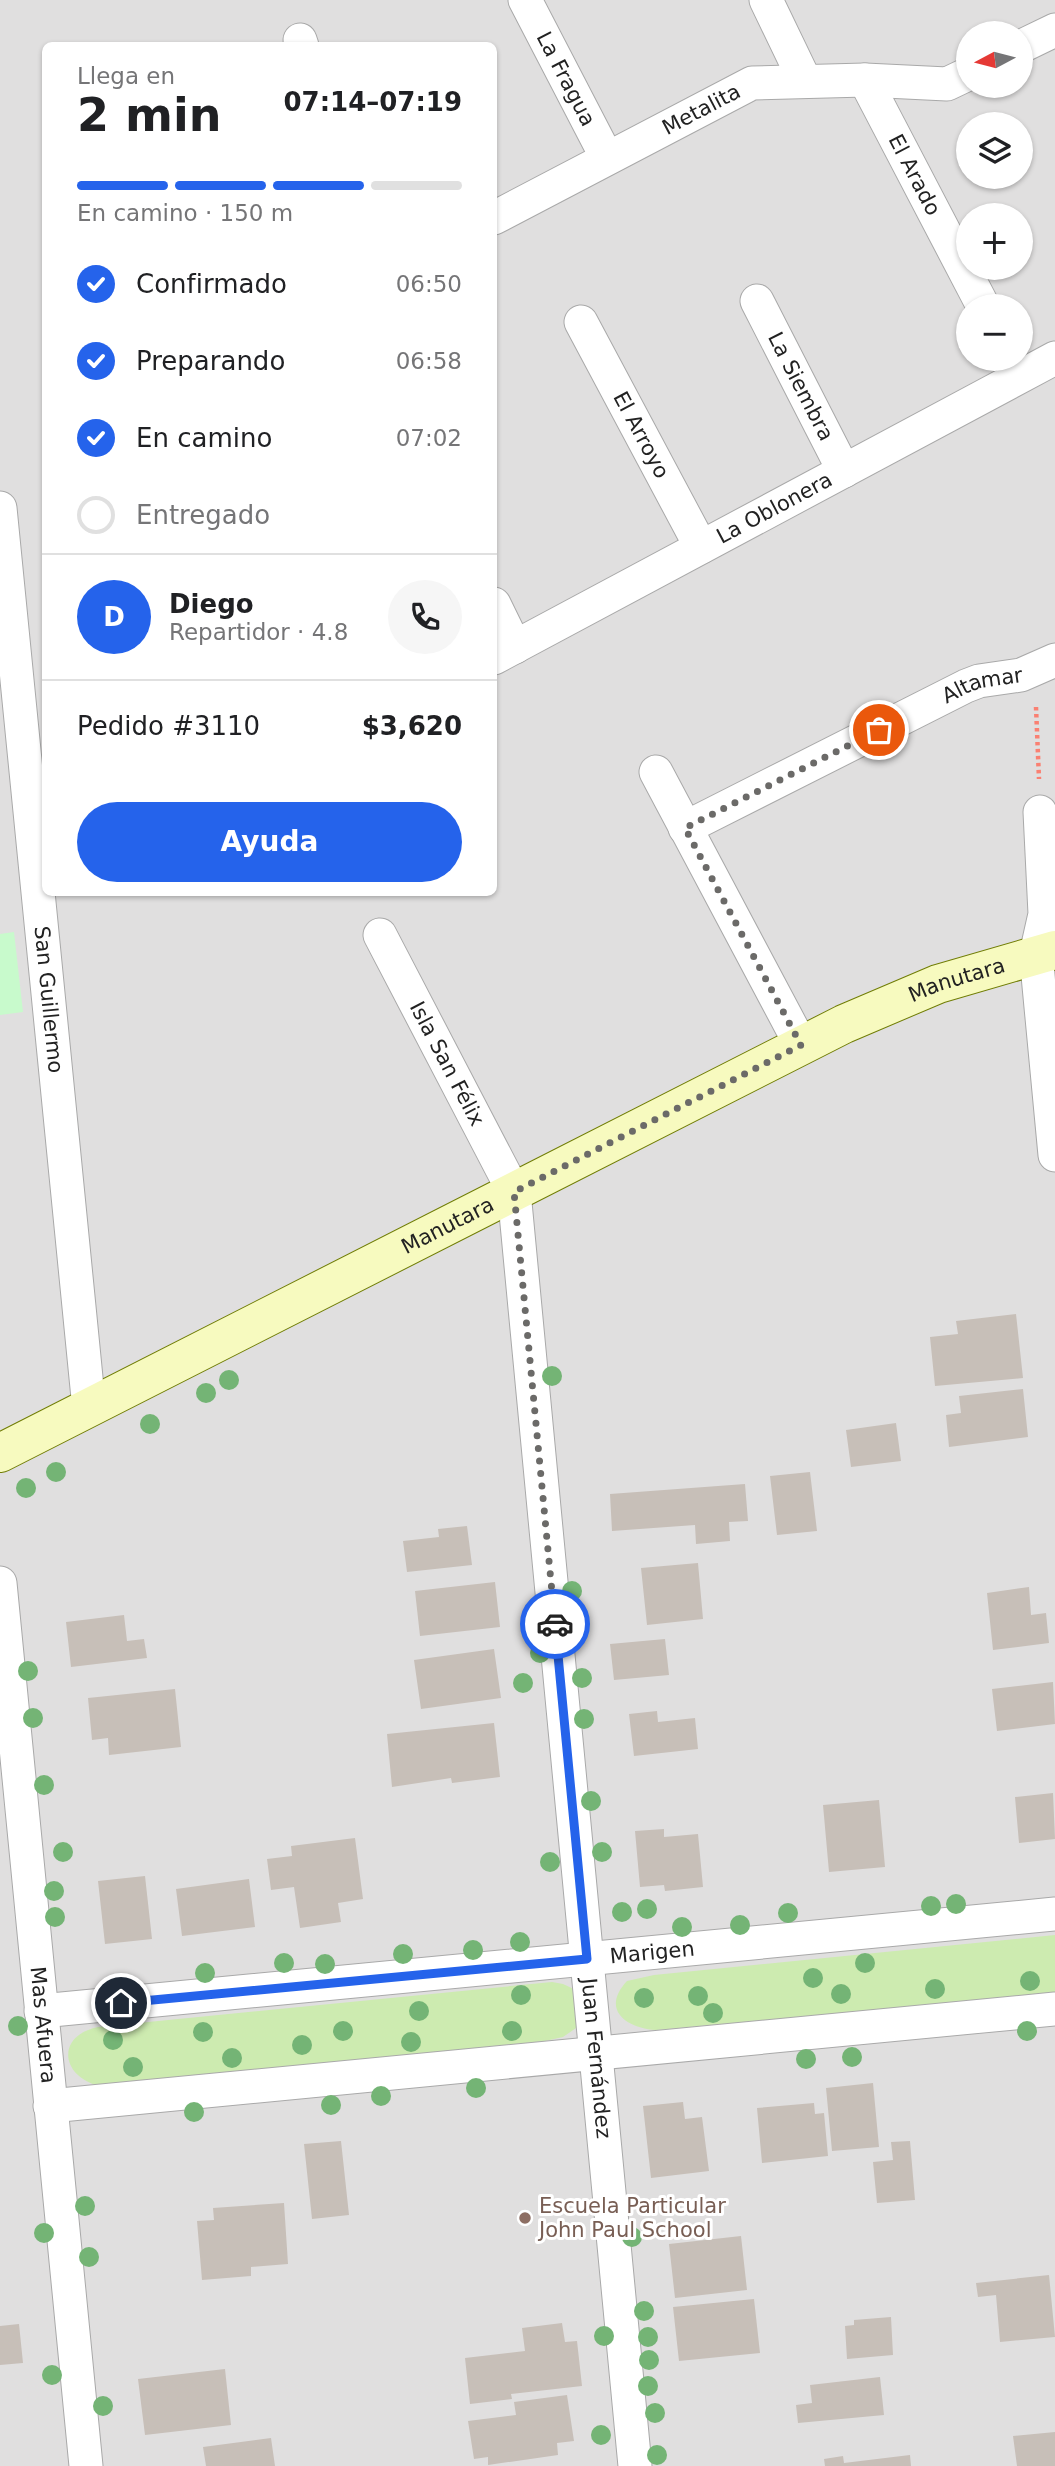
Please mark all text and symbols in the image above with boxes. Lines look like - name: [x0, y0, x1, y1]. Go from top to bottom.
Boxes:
- north arrow: [956, 21, 1032, 98]
- map controls: [956, 21, 1033, 371]
- street label: La Fragua: [532, 28, 600, 130]
- text: Llega en: [77, 63, 175, 89]
- street label: Metalita: [658, 79, 745, 140]
- text: 07:14–07:19: [283, 87, 462, 117]
- text: 2 min: [77, 88, 221, 142]
- button: layers: [956, 112, 1033, 189]
- street label: El Arado: [884, 130, 946, 219]
- text: En camino · 150 m: [77, 200, 293, 226]
- button: +: [956, 203, 1033, 280]
- icon: check: [77, 265, 115, 303]
- text: Confirmado: [136, 269, 287, 299]
- text: 06:50: [396, 271, 462, 297]
- button: −: [956, 294, 1033, 371]
- street label: La Siembra: [763, 328, 838, 445]
- icon: check: [77, 342, 115, 380]
- text: Preparando: [136, 346, 285, 376]
- text: 06:58: [396, 348, 462, 374]
- street label: El Arroyo: [608, 387, 674, 482]
- icon: check: [77, 419, 115, 457]
- text: En camino: [136, 423, 272, 453]
- text: 07:02: [396, 425, 462, 451]
- street label: La Oblonera: [713, 467, 836, 549]
- text: Entregado: [136, 500, 270, 530]
- button: phone: [388, 580, 462, 654]
- text: Diego: [169, 589, 254, 619]
- text: D: [103, 602, 125, 632]
- text: Repartidor · 4.8: [169, 619, 348, 645]
- street label: Altamar: [938, 663, 1024, 708]
- pin: [849, 700, 909, 760]
- text: Pedido #3110: [77, 711, 260, 741]
- text: $3,620: [362, 711, 462, 741]
- icon: bag: [860, 711, 898, 749]
- button: Ayuda: [77, 802, 462, 882]
- street label: San Guillermo: [29, 925, 68, 1074]
- street label: Manutara: [905, 953, 1008, 1007]
- street label: Isla San Félix: [405, 997, 489, 1130]
- street label: Manutara: [397, 1192, 498, 1259]
- courier: [520, 1589, 590, 1659]
- icon: car: [536, 1605, 574, 1643]
- street label: Marigen: [609, 1937, 696, 1969]
- street label: Mas Afuera: [25, 1965, 61, 2085]
- pin: [91, 1973, 151, 2033]
- street label: Juan Fernández: [577, 1975, 616, 2140]
- icon: home: [102, 1984, 140, 2022]
- place label: Escuela Particular John Paul School: [537, 2194, 726, 2242]
- marker: Escuela Particular John Paul School: [517, 2210, 533, 2226]

